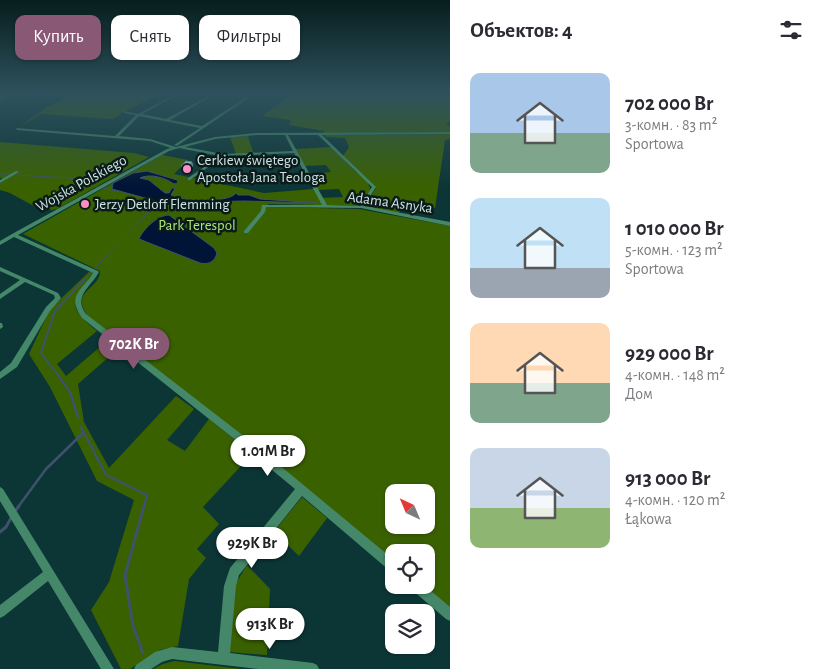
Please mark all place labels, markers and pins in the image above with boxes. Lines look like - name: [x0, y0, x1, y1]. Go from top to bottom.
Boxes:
- place label: Cerkiew świętego Apostoła Jana Teologa: [197, 153, 325, 185]
- marker: Cerkiew świętego Apostoła Jana Teologa: [181, 163, 193, 175]
- place label: Jerzy Detloff Flemming: [95, 197, 230, 212]
- marker: Jerzy Detloff Flemming: [79, 198, 91, 210]
- pin: 702K Br: [88, 328, 180, 370]
- pin: 1.01M Br: [216, 434, 320, 477]
- pin: 929K Br: [206, 526, 298, 569]
- pin: 913K Br: [224, 608, 316, 650]

